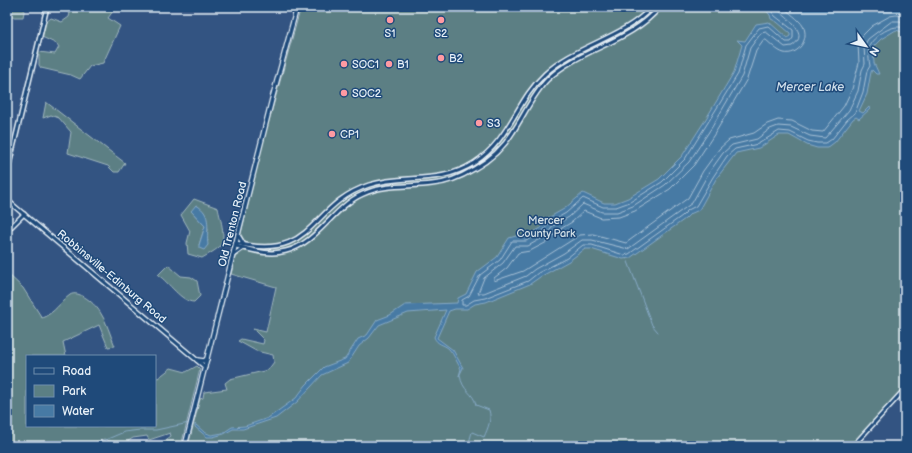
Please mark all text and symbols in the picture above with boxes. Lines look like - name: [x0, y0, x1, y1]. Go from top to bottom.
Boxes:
- marker: S1: [385, 15, 395, 25]
- marker: S2: [436, 15, 446, 25]
- north arrow: [846, 26, 886, 66]
- place label: S1: [385, 27, 395, 40]
- place label: S2: [434, 27, 448, 40]
- text: N: [866, 44, 882, 58]
- place label: B2: [449, 52, 464, 65]
- marker: B2: [436, 53, 446, 63]
- place label: SOC1: [352, 58, 379, 71]
- place label: B1: [397, 58, 409, 71]
- marker: SOC1: [339, 59, 349, 69]
- marker: B1: [384, 59, 394, 69]
- water label: Mercer Lake: [776, 80, 844, 95]
- place label: SOC2: [352, 87, 382, 100]
- marker: SOC2: [339, 88, 349, 98]
- place label: S3: [487, 117, 501, 130]
- marker: S3: [474, 118, 484, 128]
- place label: CP1: [340, 128, 359, 141]
- marker: CP1: [327, 129, 337, 139]
- street label: Old Trenton Road: [216, 180, 249, 268]
- park label: Mercer County Park: [517, 214, 576, 240]
- street label: Robbinsville-Edinburg Road: [55, 227, 169, 326]
- legend: [26, 355, 156, 427]
- text: Road: [62, 364, 91, 379]
- text: Park: [62, 384, 86, 399]
- text: Water: [62, 404, 94, 419]

